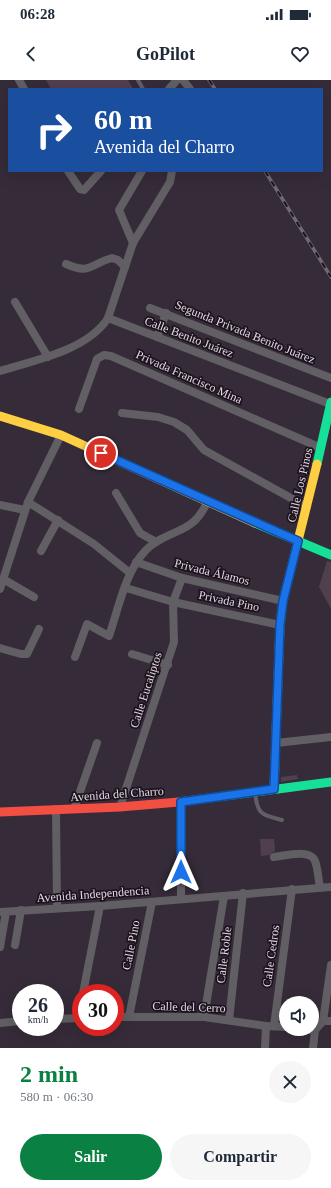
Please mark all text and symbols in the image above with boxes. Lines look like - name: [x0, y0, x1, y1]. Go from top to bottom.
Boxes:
- text: 06:28: [20, 6, 55, 22]
- icon: back: [20, 43, 42, 65]
- icon: heart: [289, 43, 311, 65]
- text: GoPilot: [136, 44, 195, 64]
- icon: right: [28, 104, 80, 156]
- text: 60 m: [94, 104, 152, 135]
- text: Avenida del Charro: [94, 137, 235, 157]
- street label: Segunda Privada Benito Juárez: [173, 297, 317, 367]
- street label: Calle Benito Juárez: [143, 314, 235, 360]
- street label: Privada Francisco Mina: [134, 347, 245, 407]
- pin: [84, 436, 118, 470]
- icon: arrive: [90, 442, 112, 464]
- street label: Calle Los Pinos: [285, 446, 315, 524]
- street label: Privada Álamos: [173, 556, 251, 588]
- street label: Privada Pino: [197, 588, 261, 614]
- street label: Calle Eucaliptos: [127, 650, 165, 730]
- street label: Avenida del Charro: [70, 784, 164, 804]
- position arrow: [160, 851, 202, 893]
- street label: Avenida Independencia: [36, 883, 150, 905]
- street label: Calle Pino: [119, 919, 143, 971]
- street label: Calle Cedros: [260, 924, 282, 988]
- street label: Calle Roble: [214, 926, 234, 984]
- speed limit sign: 30: [72, 984, 124, 1036]
- text: 26: [28, 994, 48, 1016]
- map controls: [279, 996, 319, 1036]
- button: sound: [279, 996, 319, 1036]
- street label: Calle del Cerro: [152, 999, 226, 1015]
- text: km/h: [28, 1014, 48, 1025]
- text: 2 min: [20, 1061, 78, 1087]
- button: close: [269, 1061, 311, 1103]
- text: 580 m · 06:30: [20, 1089, 93, 1104]
- button: Salir: [20, 1134, 162, 1180]
- button: Compartir: [170, 1134, 311, 1180]

